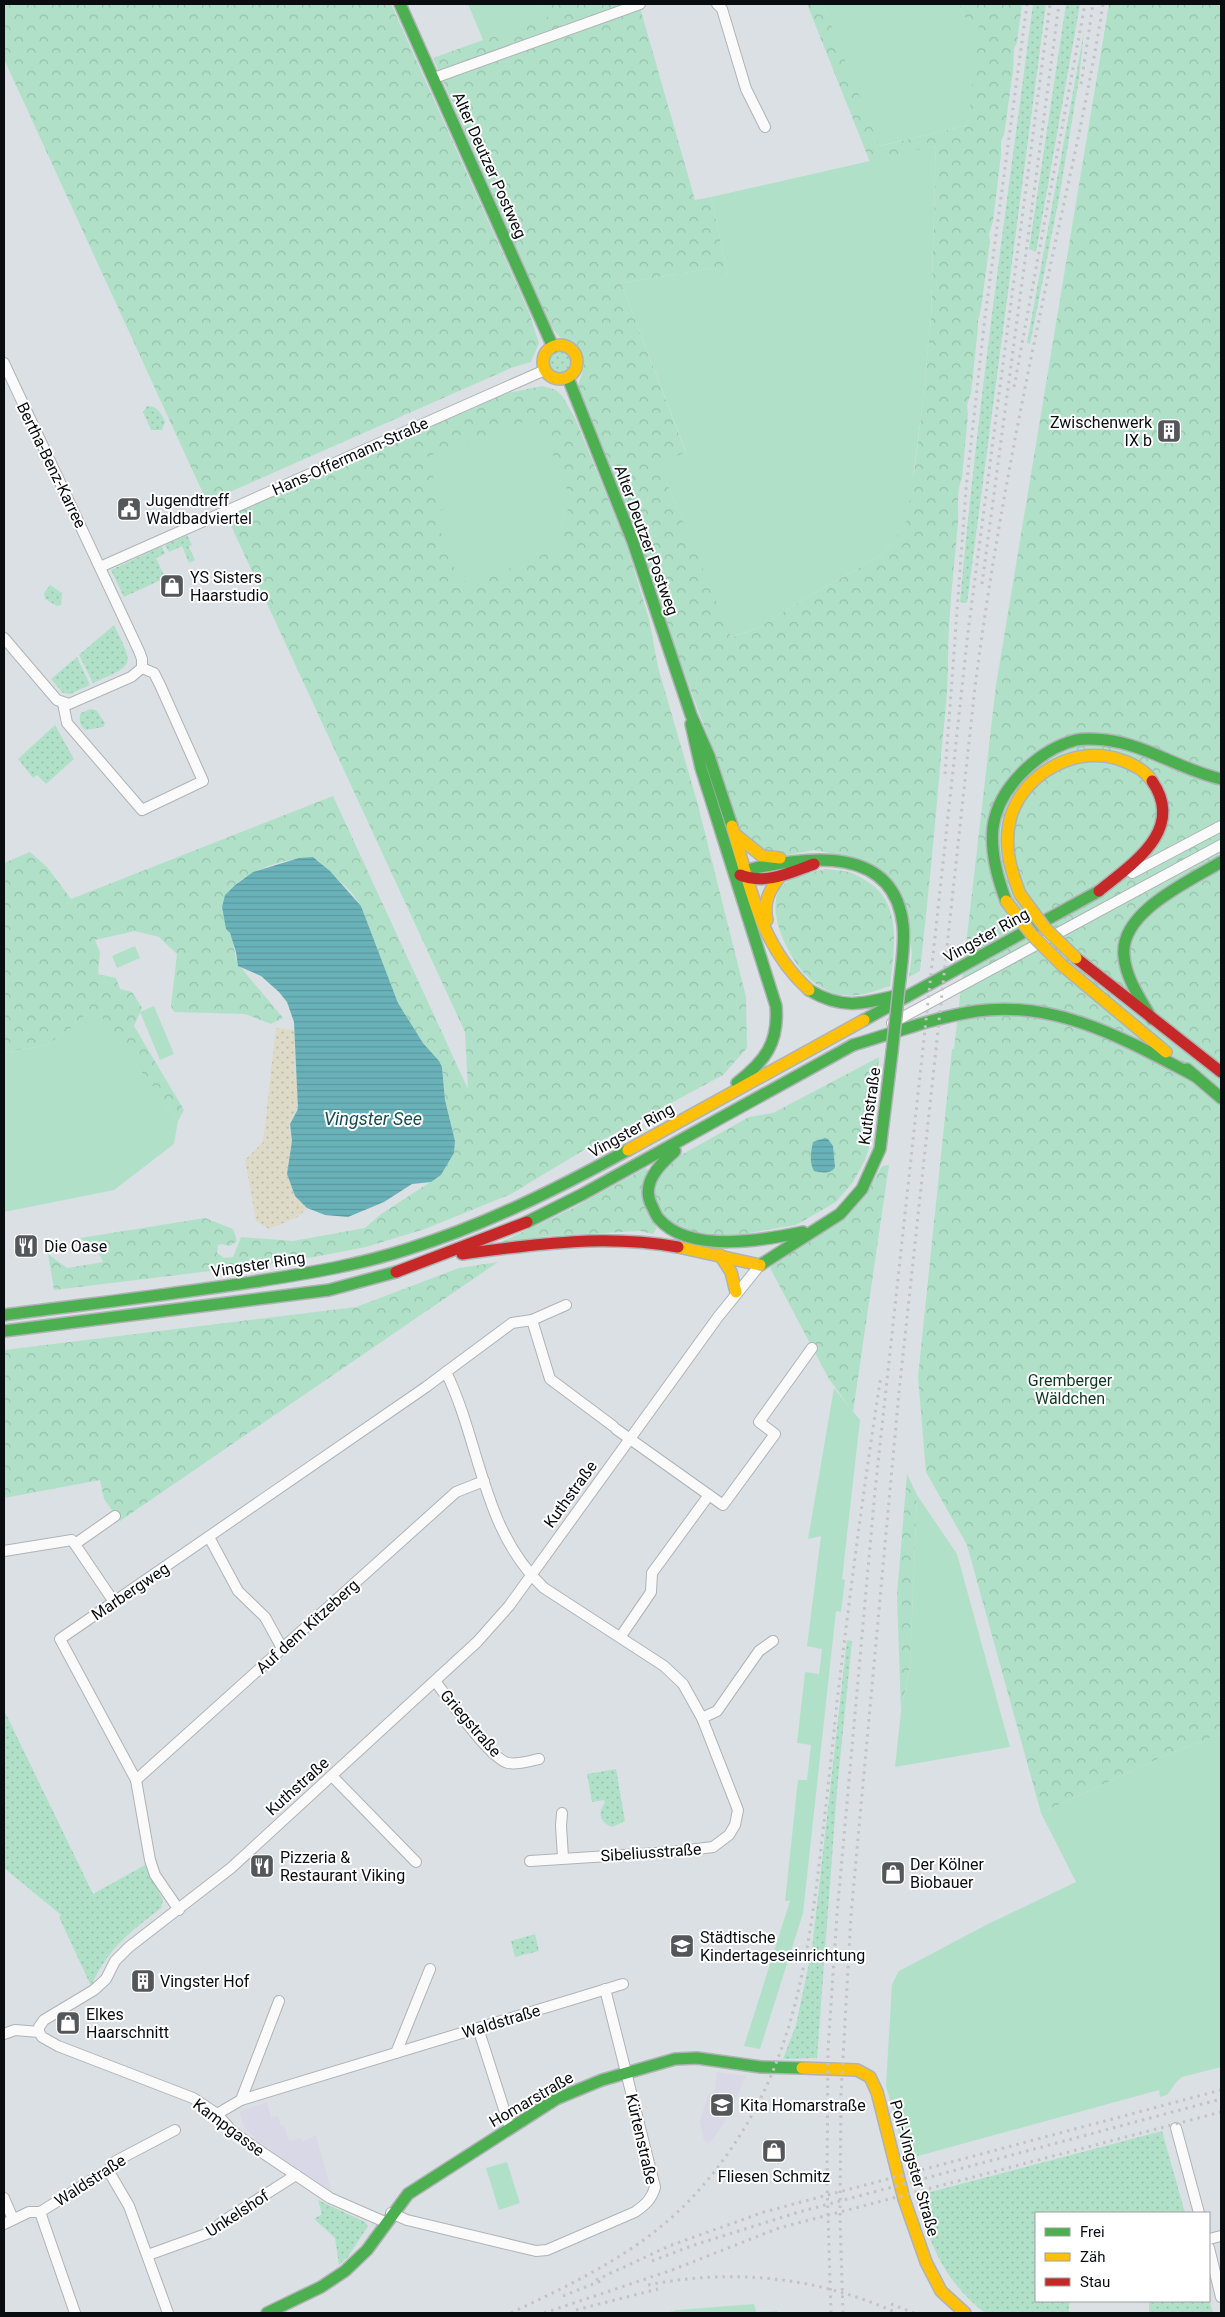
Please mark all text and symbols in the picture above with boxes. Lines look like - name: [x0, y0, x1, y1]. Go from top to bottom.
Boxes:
- street label: Alter Deutzer Postweg: [449, 89, 530, 241]
- street label: Bertha-Benz-Karree: [13, 399, 90, 531]
- street label: Hans-Offermann-Straße: [269, 413, 431, 499]
- place label: Zwischenwerk IX b: [1050, 413, 1153, 450]
- building icon: Zwischenwerk IX b: [1156, 418, 1182, 444]
- street label: Alter Deutzer Postweg: [611, 463, 683, 618]
- place label: Jugendtreff Waldbadviertel: [146, 491, 252, 528]
- public building icon: Jugendtreff Waldbadviertel: [116, 496, 142, 522]
- place label: YS Sisters Haarstudio: [190, 568, 269, 605]
- shop icon: YS Sisters Haarstudio: [159, 573, 185, 599]
- street label: Vingster Ring: [940, 904, 1032, 967]
- street label: Kuthstraße: [855, 1066, 884, 1146]
- street label: Vingster Ring: [585, 1099, 677, 1162]
- water label: Vingster See: [324, 1108, 422, 1129]
- restaurant icon: Die Oase: [13, 1233, 39, 1259]
- place label: Die Oase: [44, 1237, 107, 1256]
- street label: Vingster Ring: [210, 1248, 306, 1281]
- park label: Gremberger Wäldchen: [1028, 1371, 1113, 1408]
- street label: Kuthstraße: [540, 1457, 601, 1531]
- street label: Marbergweg: [88, 1559, 173, 1624]
- street label: Auf dem Kitzeberg: [252, 1575, 363, 1677]
- street label: Griegstraße: [436, 1686, 505, 1761]
- street label: Kuthstraße: [262, 1753, 333, 1820]
- street label: Sibeliusstraße: [600, 1839, 702, 1865]
- place label: Pizzeria & Restaurant Viking: [280, 1848, 405, 1885]
- restaurant icon: Pizzeria & Restaurant Viking: [249, 1853, 275, 1879]
- place label: Der Kölner Biobauer: [910, 1855, 985, 1892]
- shop icon: Der Kölner Biobauer: [880, 1860, 906, 1886]
- place label: Städtische Kindertageseinrichtung: [700, 1928, 865, 1965]
- school or university icon: Städtische Kindertageseinrichtung: [669, 1933, 695, 1959]
- building icon: Vingster Hof: [130, 1968, 156, 1994]
- place label: Vingster Hof: [160, 1972, 250, 1991]
- street label: Waldstraße: [460, 2001, 543, 2042]
- place label: Elkes Haarschnitt: [86, 2005, 169, 2042]
- shop icon: Elkes Haarschnitt: [55, 2010, 81, 2036]
- street label: Homarstraße: [486, 2068, 577, 2131]
- street label: Kürtenstraße: [622, 2092, 661, 2186]
- school or university icon: Kita Homarstraße: [709, 2092, 735, 2118]
- street label: Kampgasse: [189, 2094, 268, 2160]
- place label: Kita Homarstraße: [740, 2096, 866, 2115]
- street label: Poll-Vingster Straße: [886, 2098, 943, 2239]
- shop icon: Fliesen Schmitz: [761, 2138, 787, 2164]
- street label: Waldstraße: [51, 2150, 129, 2210]
- place label: Fliesen Schmitz: [718, 2167, 830, 2186]
- street label: Unkelshof: [202, 2186, 273, 2241]
- legend: [1035, 2212, 1210, 2302]
- text: Frei: [1080, 2223, 1105, 2241]
- text: Zäh: [1080, 2248, 1105, 2266]
- text: Stau: [1080, 2273, 1110, 2291]

